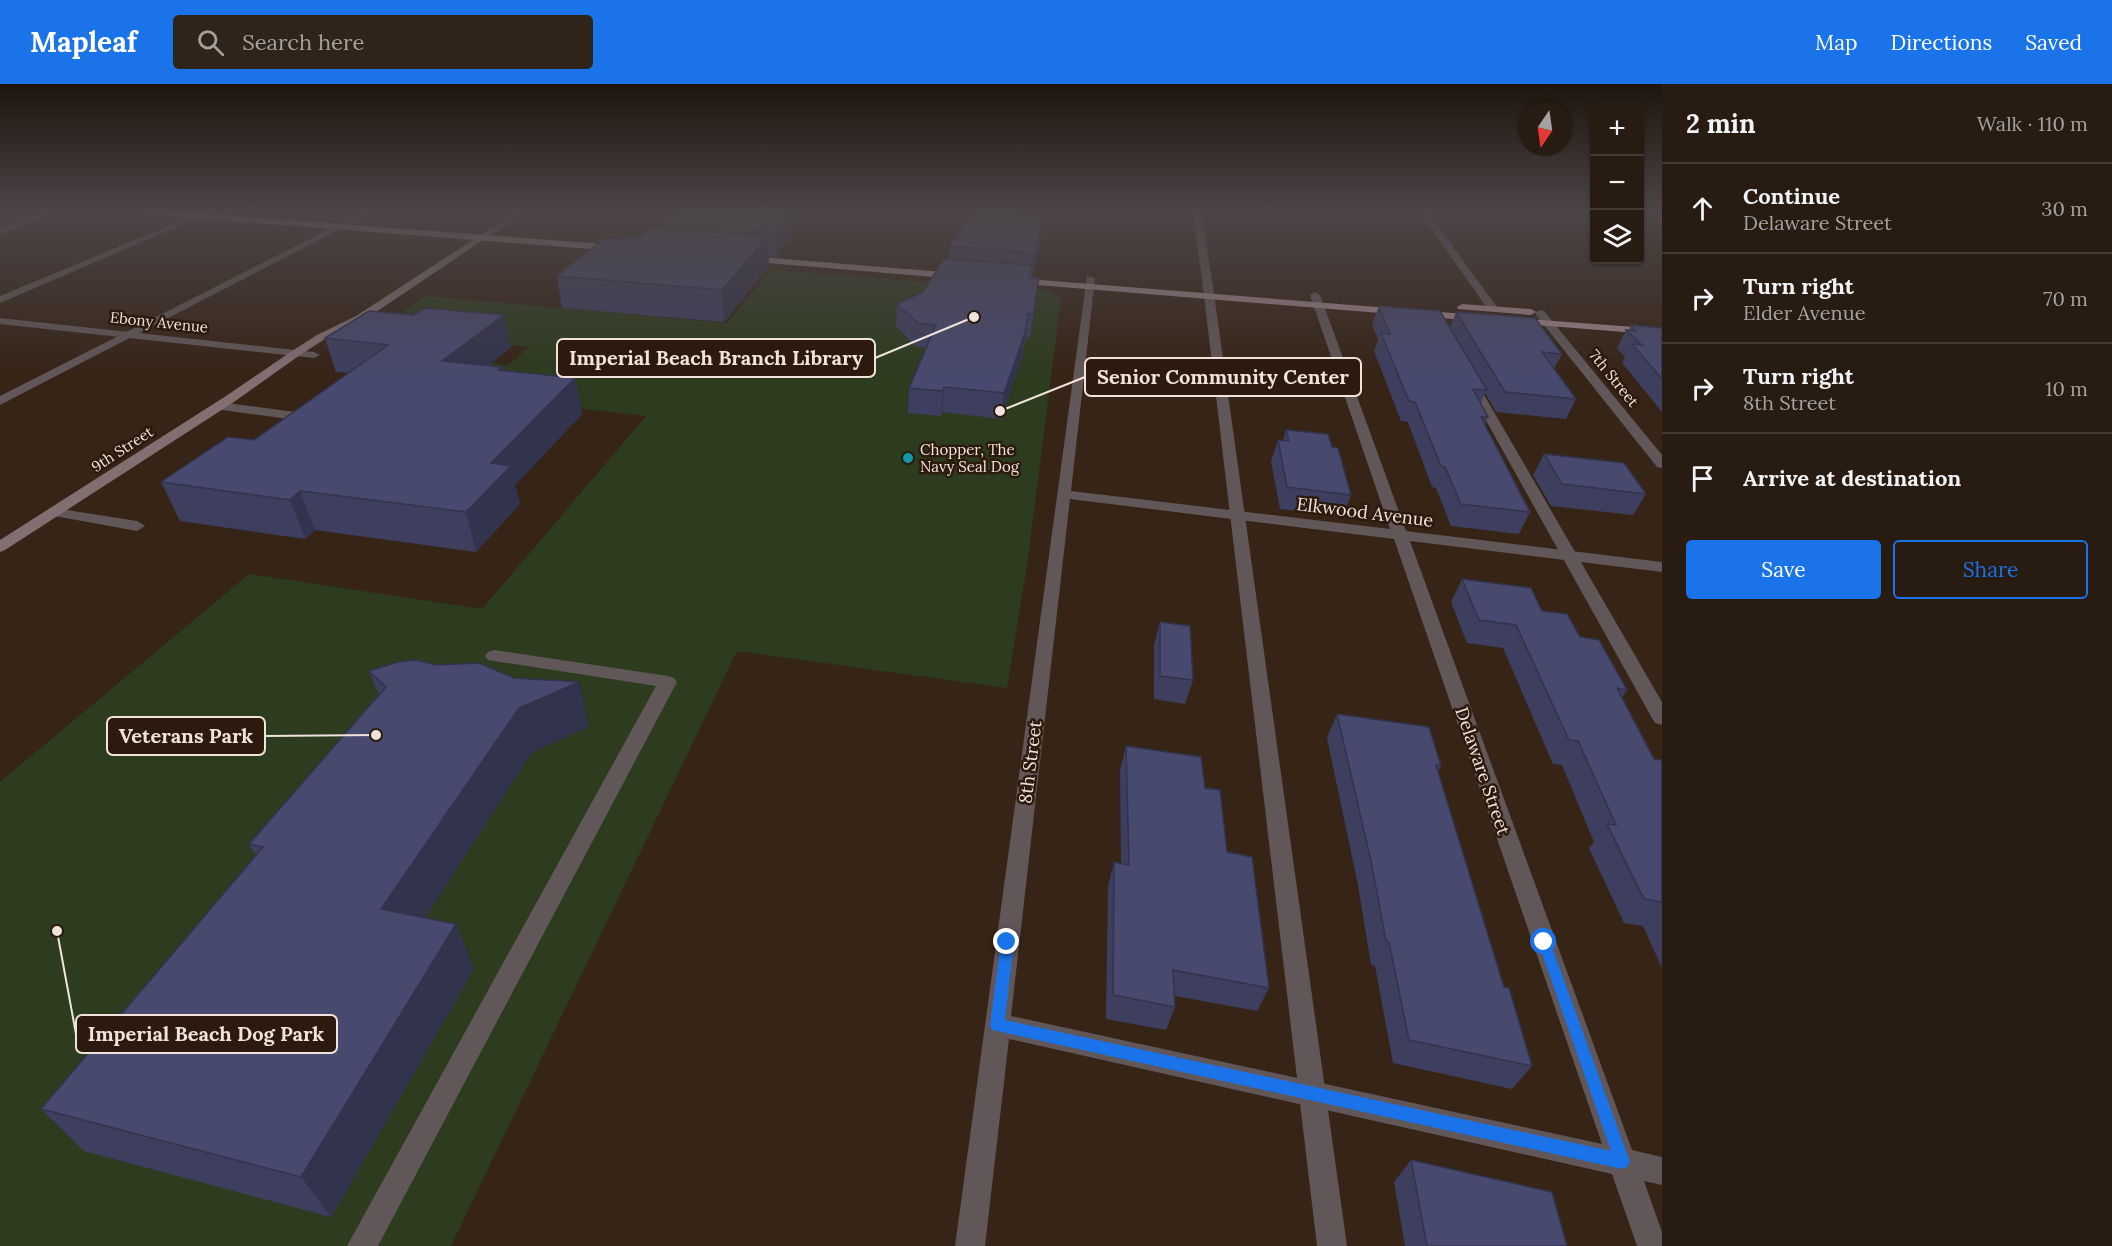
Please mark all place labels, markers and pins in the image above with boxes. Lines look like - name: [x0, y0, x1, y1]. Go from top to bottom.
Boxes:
- callout: Imperial Beach Branch Library: [557, 339, 875, 377]
- callout: Senior Community Center: [1085, 358, 1361, 396]
- place label: Chopper, The Navy Seal Dog: [920, 440, 1020, 476]
- marker: Chopper, The Navy Seal Dog: [901, 451, 915, 465]
- callout: Veterans Park: [107, 717, 265, 755]
- callout: Imperial Beach Dog Park: [76, 1015, 337, 1053]

